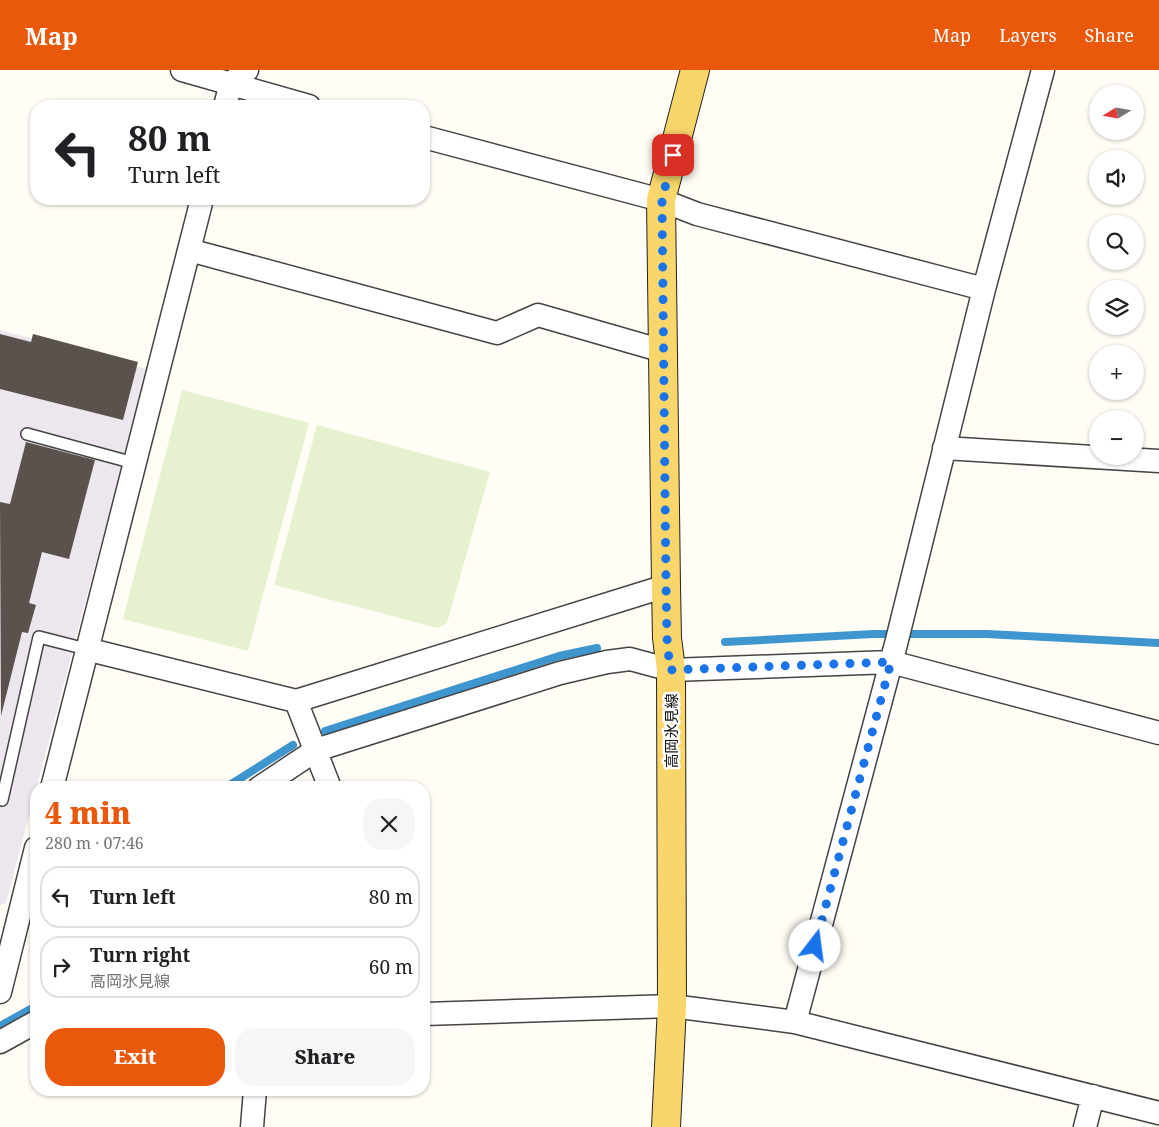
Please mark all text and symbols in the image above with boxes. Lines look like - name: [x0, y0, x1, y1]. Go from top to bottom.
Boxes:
- text: Map: [25, 19, 78, 52]
- text: Map: [933, 23, 971, 47]
- text: Layers: [999, 23, 1057, 47]
- text: Share: [1085, 23, 1134, 47]
- north arrow: [1089, 85, 1144, 140]
- map controls: [1089, 85, 1144, 465]
- text: 80 m: [128, 114, 211, 161]
- icon: left: [45, 120, 110, 185]
- pin: [652, 134, 694, 176]
- icon: arrive: [659, 141, 687, 169]
- button: sound: [1089, 150, 1144, 205]
- text: Turn left: [128, 159, 220, 189]
- button: search: [1089, 215, 1144, 270]
- button: layers: [1089, 280, 1144, 335]
- button: +: [1089, 345, 1144, 400]
- button: −: [1089, 410, 1144, 465]
- street label: 高岡氷見線: [661, 693, 681, 769]
- text: 4 min: [45, 792, 131, 833]
- button: close: [363, 798, 415, 850]
- text: 280 m · 07:46: [45, 832, 144, 854]
- icon: left: [47, 883, 75, 911]
- text: Turn left: [90, 884, 176, 910]
- text: 80 m: [369, 884, 413, 910]
- position arrow: [788, 919, 840, 971]
- text: Turn right: [90, 942, 190, 968]
- icon: right: [47, 953, 75, 981]
- text: 60 m: [369, 954, 413, 980]
- text: 高岡氷見線: [90, 970, 170, 992]
- button: Exit: [45, 1028, 225, 1086]
- button: Share: [235, 1028, 415, 1086]

